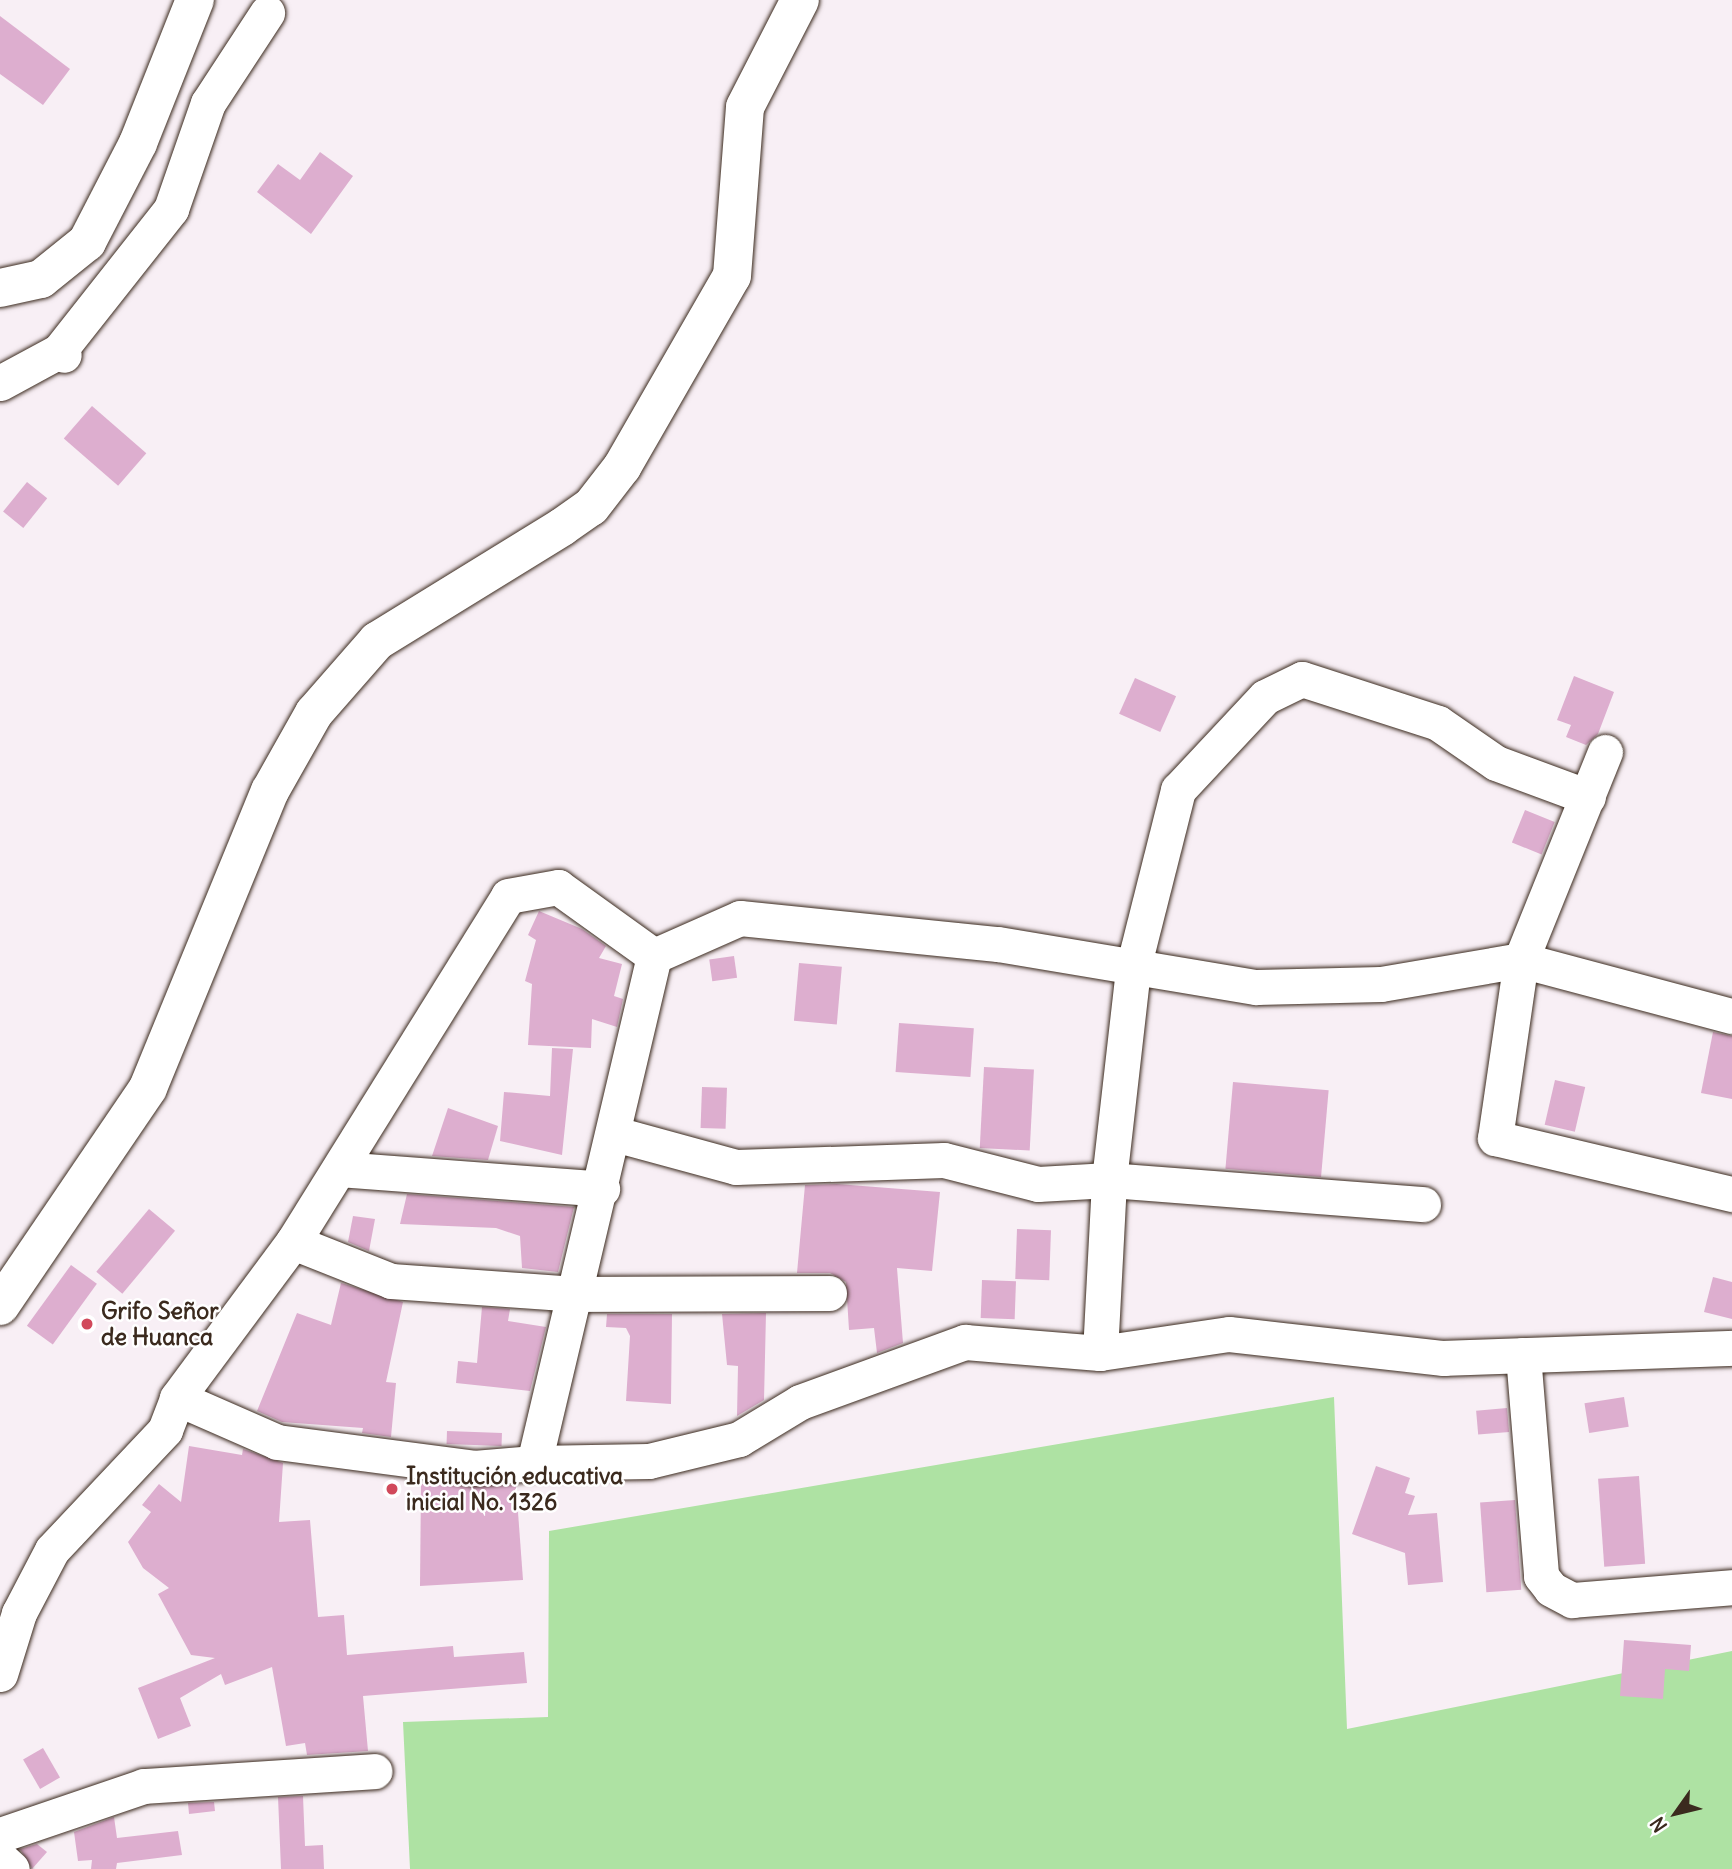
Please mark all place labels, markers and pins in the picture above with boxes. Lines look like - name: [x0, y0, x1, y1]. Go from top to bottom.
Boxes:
- place label: Grifo Señor de Huanca: [101, 1297, 219, 1351]
- marker: Grifo Señor de Huanca: [79, 1316, 95, 1332]
- place label: Institución educativa inicial No. 1326: [406, 1462, 623, 1516]
- marker: Institución educativa inicial No. 1326: [384, 1481, 400, 1497]

